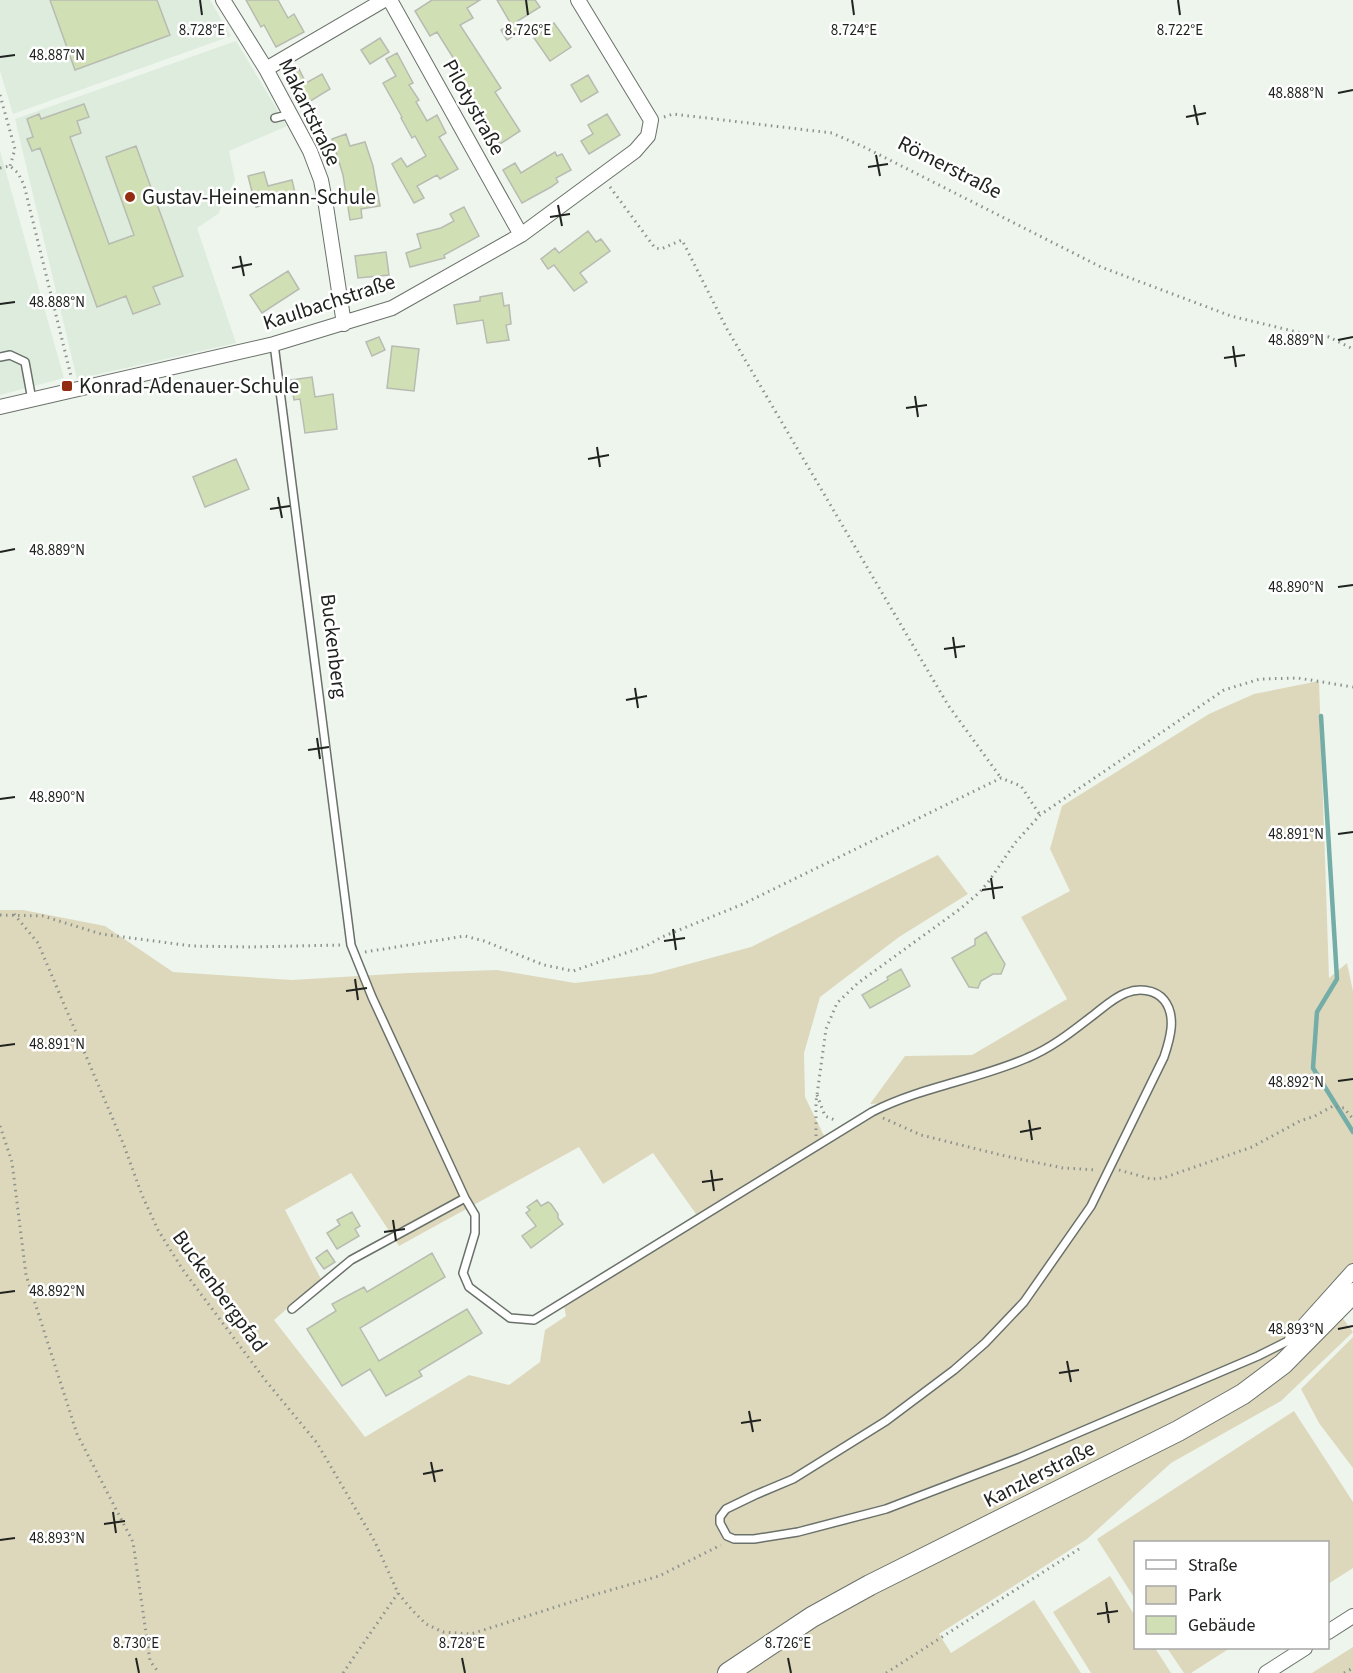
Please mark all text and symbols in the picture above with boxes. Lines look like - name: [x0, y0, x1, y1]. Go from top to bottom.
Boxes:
- text: 8.728°E: [179, 20, 225, 41]
- text: 8.726°E: [505, 20, 551, 41]
- text: 8.724°E: [831, 20, 877, 41]
- text: 8.722°E: [1157, 20, 1203, 41]
- text: 48.887°N: [29, 45, 85, 66]
- street label: Makartstraße: [271, 53, 349, 171]
- street label: Pilotystraße: [435, 54, 513, 160]
- text: 48.888°N: [1268, 83, 1324, 104]
- street label: Römerstraße: [893, 128, 1007, 206]
- place label: Gustav-Heinemann-Schule: [142, 182, 376, 212]
- marker: Gustav-Heinemann-Schule: [123, 190, 137, 204]
- street label: Kaulbachstraße: [259, 266, 399, 338]
- text: 48.888°N: [29, 292, 85, 313]
- text: 48.889°N: [1268, 330, 1324, 351]
- place label: Konrad-Adenauer-Schule: [79, 371, 299, 401]
- marker: Konrad-Adenauer-Schule: [60, 379, 74, 393]
- text: 48.889°N: [29, 540, 85, 561]
- text: 48.890°N: [1268, 577, 1324, 598]
- street label: Buckenberg: [313, 592, 355, 700]
- text: 48.890°N: [29, 787, 85, 808]
- text: 48.891°N: [1268, 824, 1324, 845]
- text: 48.891°N: [29, 1034, 85, 1055]
- text: 48.892°N: [1268, 1072, 1324, 1093]
- street label: Buckenbergpfad: [165, 1224, 275, 1358]
- text: 48.892°N: [29, 1281, 85, 1302]
- text: 48.893°N: [1268, 1319, 1324, 1340]
- street label: Kanzlerstraße: [978, 1433, 1100, 1515]
- text: 48.893°N: [29, 1528, 85, 1549]
- legend: [1134, 1541, 1329, 1649]
- text: Straße: [1188, 1553, 1238, 1578]
- text: Park: [1188, 1583, 1222, 1608]
- text: Gebäude: [1188, 1613, 1256, 1638]
- text: 8.730°E: [113, 1633, 159, 1654]
- text: 8.728°E: [439, 1633, 485, 1654]
- text: 8.726°E: [765, 1633, 811, 1654]

